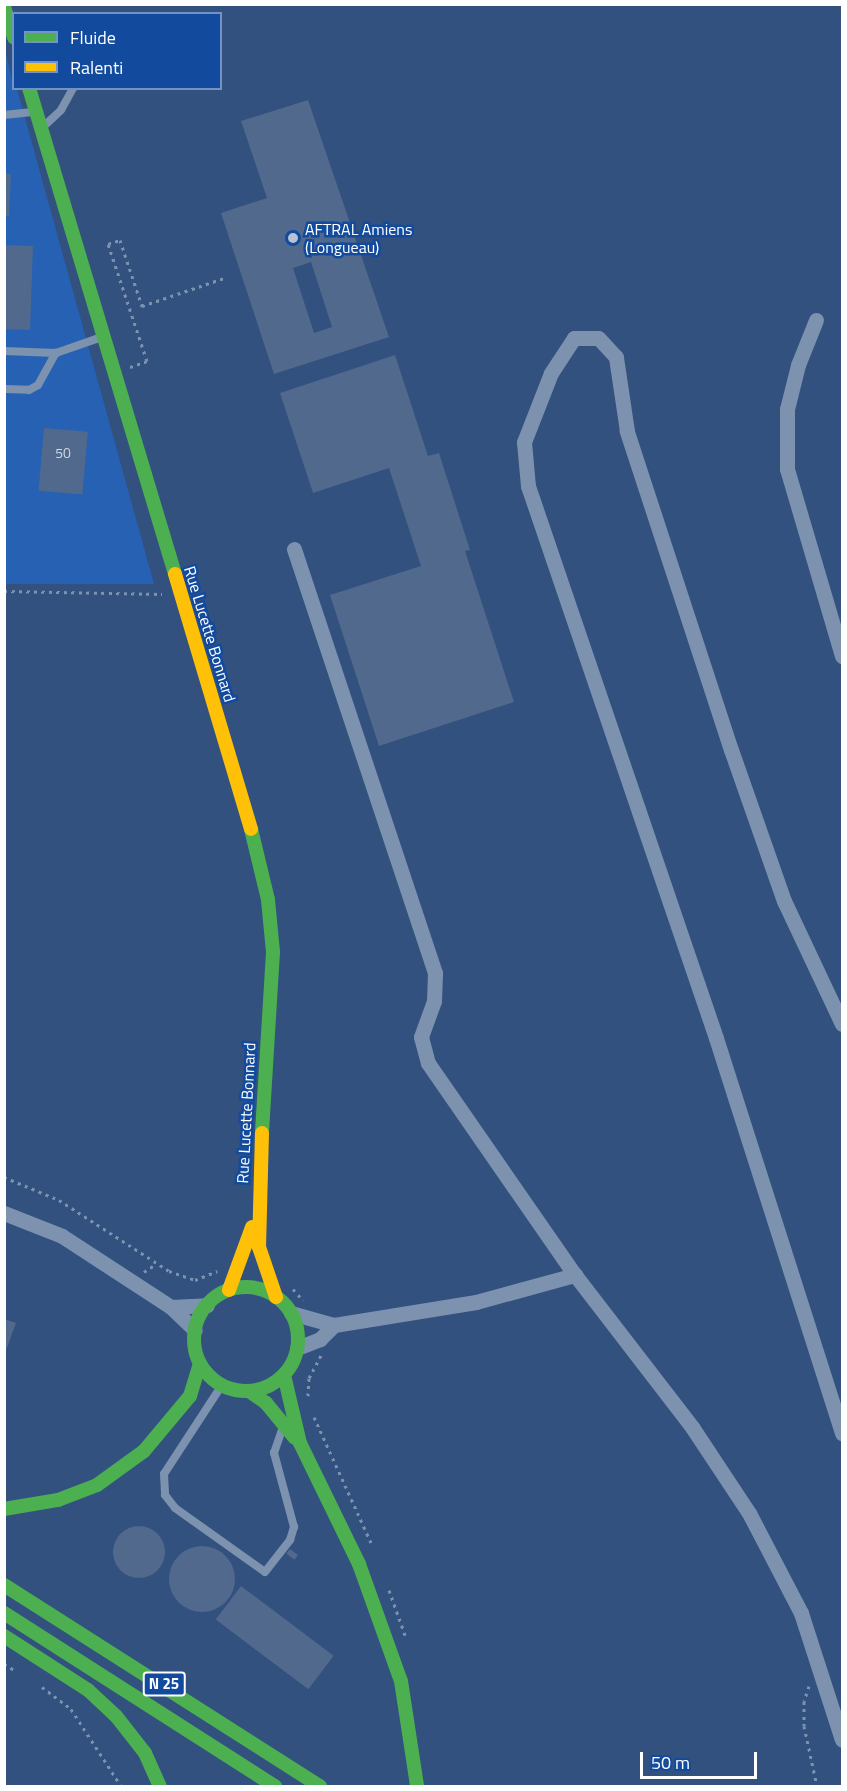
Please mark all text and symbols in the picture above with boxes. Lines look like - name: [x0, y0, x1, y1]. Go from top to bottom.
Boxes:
- legend: [12, 12, 222, 90]
- text: Fluide: [70, 24, 116, 51]
- text: Ralenti: [70, 54, 123, 81]
- place label: AFTRAL Amiens (Longueau): [305, 219, 412, 257]
- marker: AFTRAL Amiens (Longueau): [286, 231, 300, 245]
- house number: 50: [55, 445, 71, 461]
- street label: Rue Lucette Bonnard: [180, 564, 240, 704]
- street label: Rue Lucette Bonnard: [233, 1042, 259, 1184]
- road number: N 25: [142, 1672, 186, 1696]
- scale bar: [643, 1740, 760, 1778]
- text: 50 m: [651, 1749, 690, 1776]

